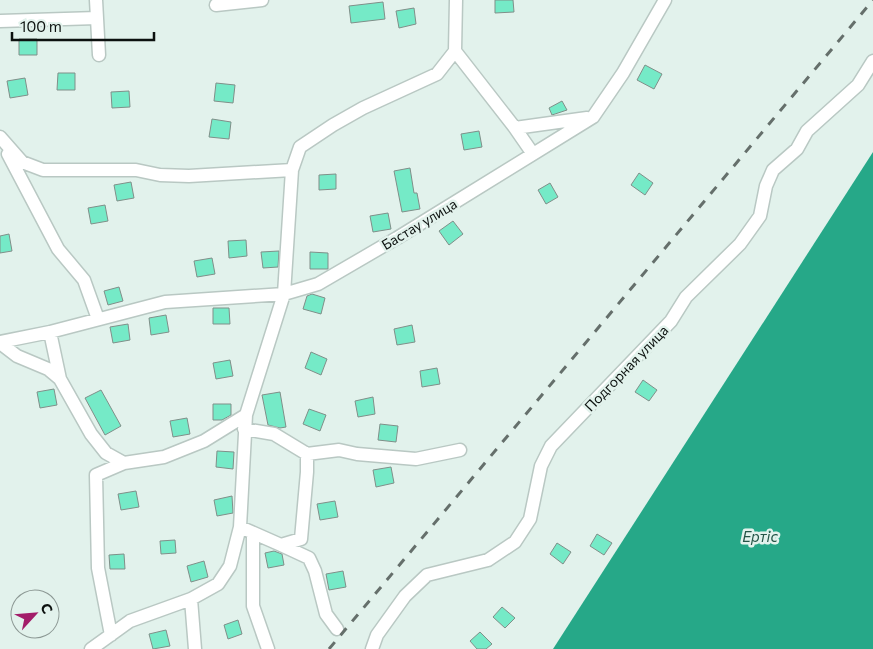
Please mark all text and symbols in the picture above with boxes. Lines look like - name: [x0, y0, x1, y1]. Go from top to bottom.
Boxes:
- scale bar: [12, 10, 155, 42]
- text: 100 m: [20, 17, 62, 35]
- street label: Бастау улица: [378, 195, 460, 253]
- street label: Подгорная улица: [581, 321, 671, 415]
- water label: Ертіс: [742, 527, 778, 545]
- north arrow: [10, 589, 60, 639]
- text: С: [37, 600, 57, 616]

